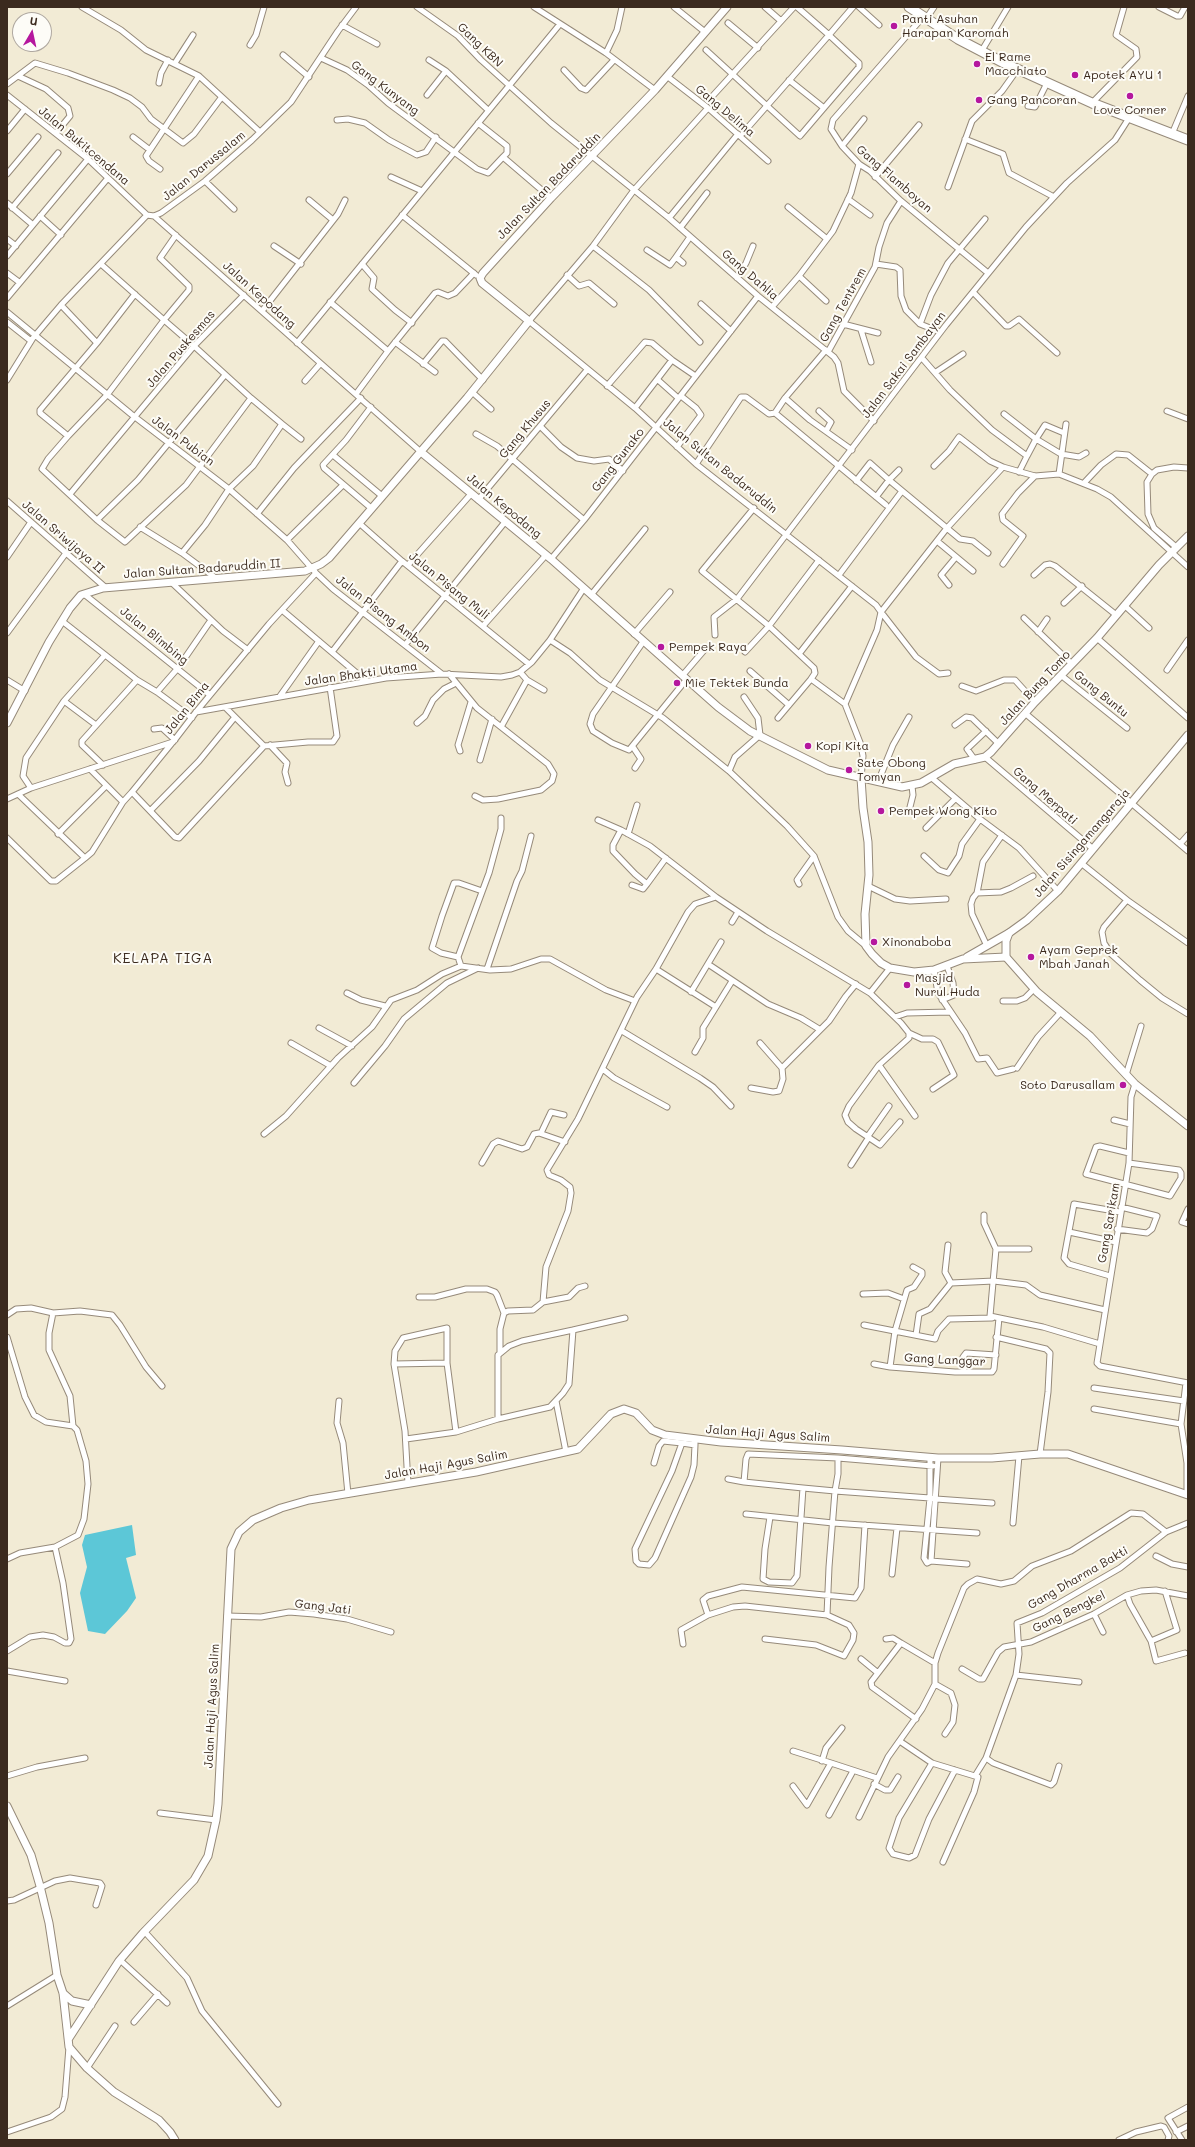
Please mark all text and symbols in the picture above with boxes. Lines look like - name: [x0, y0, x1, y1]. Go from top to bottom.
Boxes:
- north arrow: [12, 12, 52, 52]
- place label: Panti Asuhan Harapan Karomah: [902, 12, 1009, 40]
- text: U: [29, 13, 39, 29]
- street label: Gang KBN: [454, 20, 506, 70]
- marker: Panti Asuhan Harapan Karomah: [889, 21, 899, 31]
- place label: El Rame Macchiato: [985, 50, 1046, 78]
- street label: Gang Kunyang: [348, 58, 422, 118]
- marker: El Rame Macchiato: [972, 59, 982, 69]
- place label: Apotek AYU 1: [1083, 68, 1162, 82]
- marker: Apotek AYU 1: [1070, 70, 1080, 80]
- street label: Gang Delima: [692, 82, 758, 140]
- marker: Love Corner: [1125, 91, 1135, 101]
- place label: Gang Pancoran: [987, 93, 1077, 107]
- marker: Gang Pancoran: [974, 95, 984, 105]
- place label: Love Corner: [1094, 103, 1166, 117]
- street label: Jalan Bukitcendana: [35, 104, 133, 188]
- street label: Jalan Darussalam: [160, 128, 248, 204]
- street label: Jalan Sultan Badaruddin: [494, 130, 604, 242]
- street label: Gang Flamboyan: [853, 142, 935, 216]
- street label: Gang Dahlia: [719, 246, 781, 304]
- street label: Jalan Kepodang: [220, 259, 298, 331]
- street label: Gang Tentrem: [817, 265, 869, 345]
- street label: Jalan Puskesmas: [144, 308, 218, 390]
- street label: Jalan Sakai Sambayan: [859, 309, 949, 421]
- street label: Gang Khusus: [496, 397, 554, 461]
- street label: Jalan Pubian: [149, 413, 217, 469]
- street label: Jalan Sultan Badaruddin: [660, 415, 780, 517]
- street label: Gang Gunako: [589, 425, 647, 495]
- street label: Jalan Kepodang: [464, 471, 544, 541]
- street label: Jalan Sriwijaya II: [19, 497, 107, 577]
- street label: Jalan Pisang Muli: [406, 549, 492, 623]
- street label: Jalan Sultan Badaruddin II: [123, 556, 281, 582]
- street label: Jalan Pisang Ambon: [333, 573, 433, 655]
- street label: Jalan Blimbing: [117, 604, 191, 668]
- place label: Pempek Raya: [669, 640, 747, 654]
- marker: Pempek Raya: [656, 642, 666, 652]
- street label: Jalan Bung Tomo: [997, 648, 1073, 728]
- street label: Jalan Bhakti Utama: [304, 659, 418, 689]
- street label: Gang Buntu: [1071, 668, 1131, 720]
- place label: Mie Tektek Bunda: [685, 676, 789, 690]
- marker: Mie Tektek Bunda: [672, 678, 682, 688]
- street label: Jalan Bima: [162, 679, 212, 737]
- place label: Kopi Kita: [816, 739, 869, 753]
- marker: Kopi Kita: [803, 741, 813, 751]
- place label: Sate Obong Tomyan: [857, 756, 926, 784]
- street label: Gang Merpati: [1010, 764, 1080, 828]
- marker: Sate Obong Tomyan: [844, 765, 854, 775]
- street label: Jalan Sisingamangaraja: [1031, 786, 1133, 900]
- place label: Pempek Wong Kito: [889, 804, 997, 818]
- marker: Pempek Wong Kito: [876, 806, 886, 816]
- place label: Xinonaboba: [882, 935, 951, 949]
- marker: Xinonaboba: [869, 937, 879, 947]
- place label: Ayam Geprek Mbah Janah: [1039, 943, 1118, 971]
- district label: KELAPA TIGA: [113, 951, 213, 967]
- marker: Ayam Geprek Mbah Janah: [1026, 952, 1036, 962]
- place label: Masjid Nurul Huda: [915, 971, 980, 999]
- marker: Masjid Nurul Huda: [902, 980, 912, 990]
- place label: Soto Darusallam: [1020, 1078, 1115, 1092]
- marker: Soto Darusallam: [1118, 1080, 1128, 1090]
- street label: Gang Sarikam: [1095, 1182, 1123, 1264]
- street label: Gang Langgar: [904, 1351, 986, 1369]
- street label: Jalan Haji Agus Salim: [705, 1422, 831, 1446]
- street label: Jalan Haji Agus Salim: [383, 1447, 509, 1483]
- street label: Gang Dharma Bakti: [1025, 1543, 1131, 1613]
- street label: Gang Bengkel: [1030, 1588, 1108, 1636]
- street label: Gang Jati: [294, 1596, 352, 1618]
- street label: Jalan Haji Agus Salim: [202, 1643, 222, 1769]

